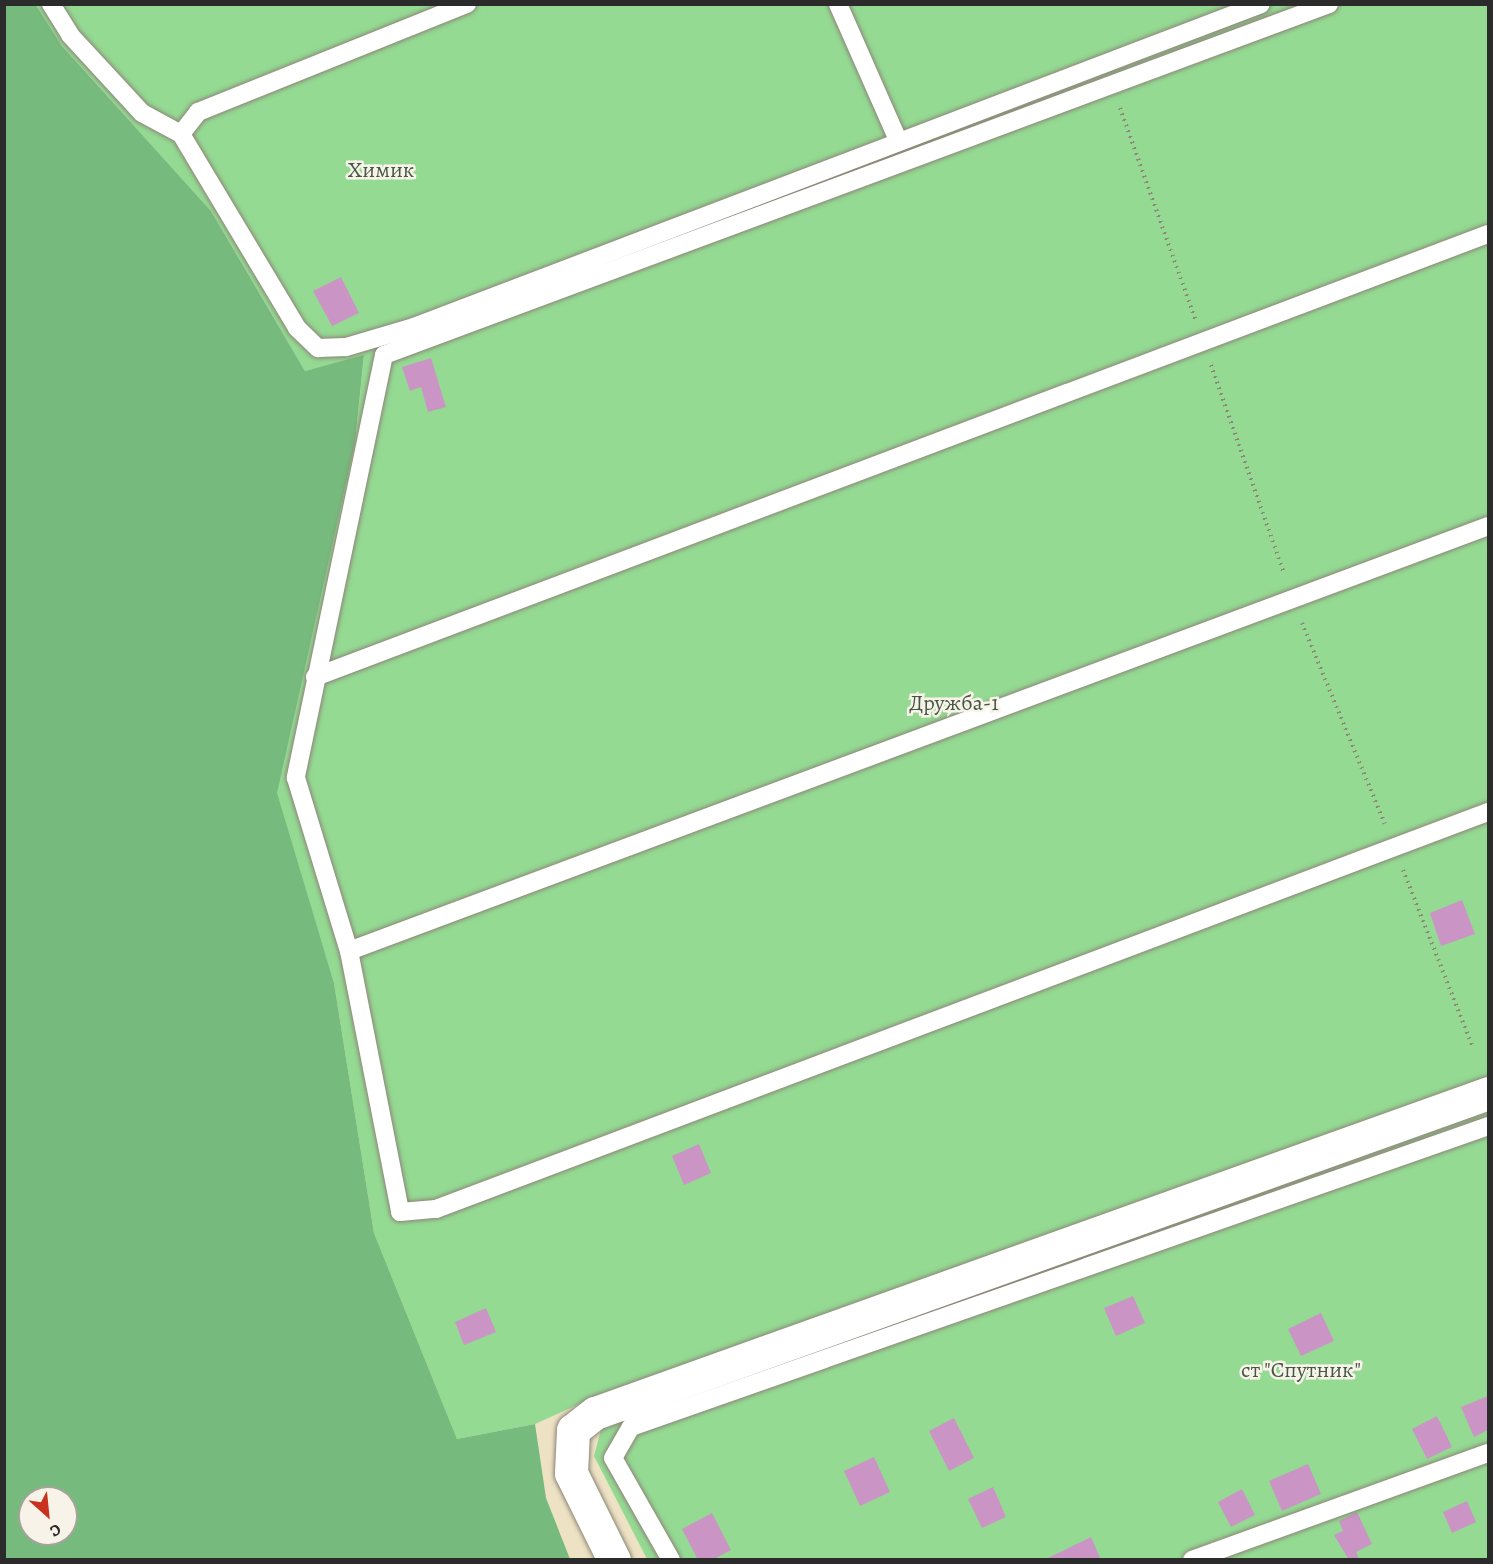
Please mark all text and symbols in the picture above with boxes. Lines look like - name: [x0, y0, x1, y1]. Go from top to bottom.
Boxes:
- park label: Химик: [348, 158, 414, 184]
- park label: Дружба-1: [909, 691, 999, 717]
- park label: ст "Спутник": [1241, 1358, 1361, 1384]
- north arrow: [18, 1486, 78, 1546]
- text: С: [46, 1518, 65, 1542]

